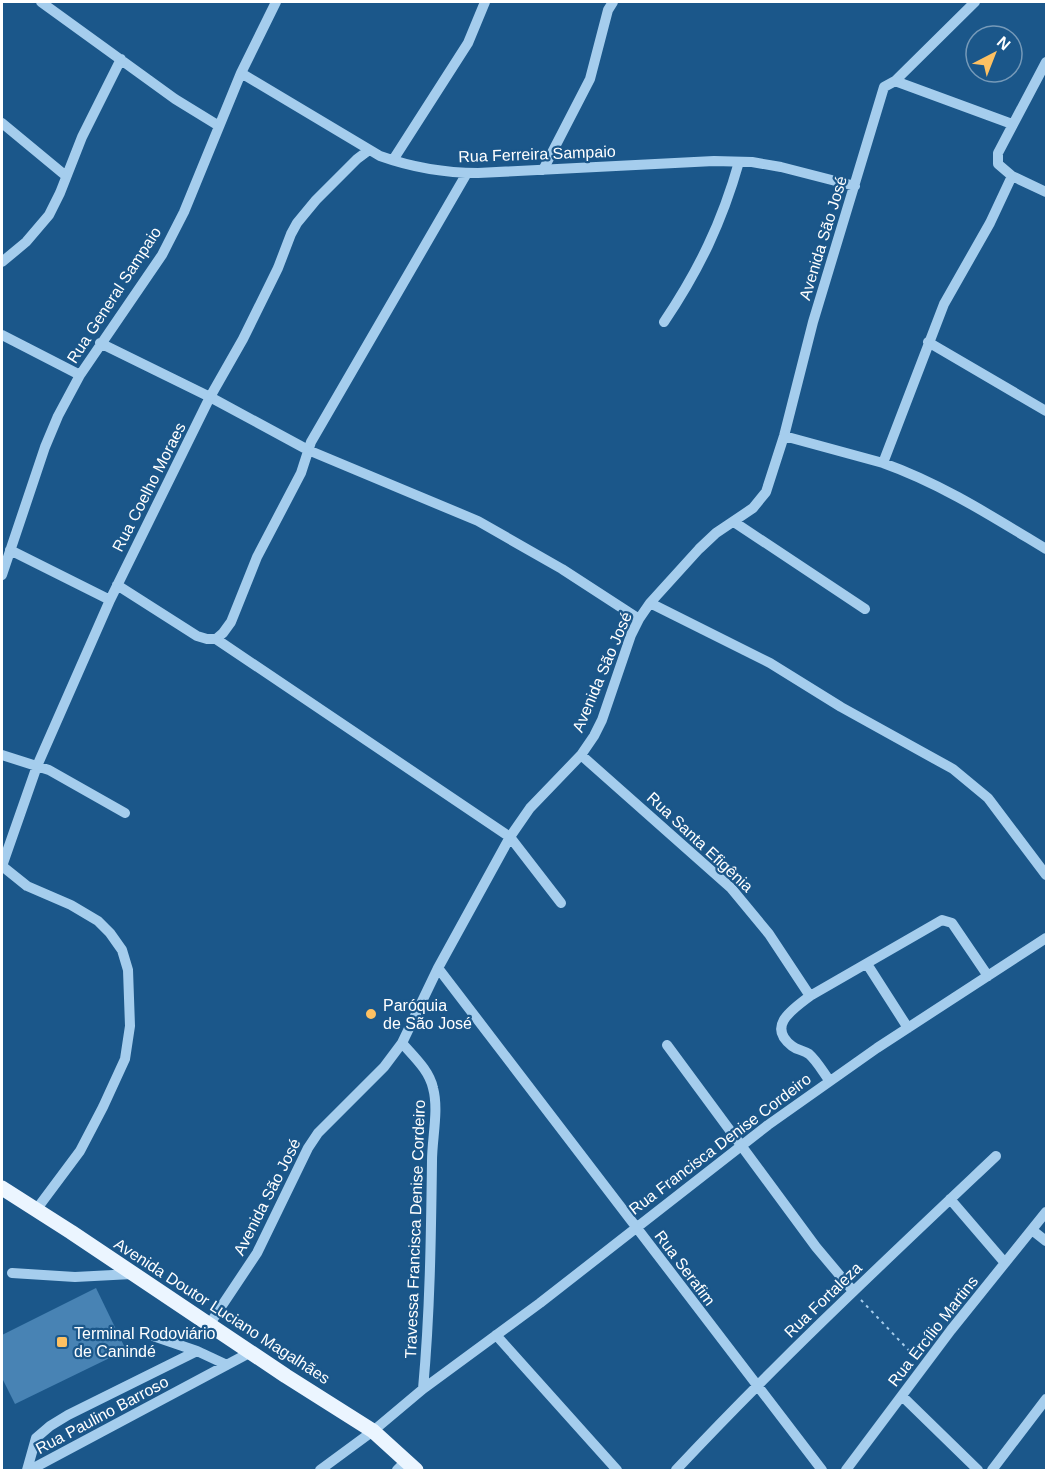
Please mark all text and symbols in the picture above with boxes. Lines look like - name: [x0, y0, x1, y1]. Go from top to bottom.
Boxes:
- north arrow: [964, 24, 1024, 84]
- text: N: [994, 33, 1014, 53]
- street label: Rua Ferreira Sampaio: [458, 143, 616, 165]
- street label: Avenida São José: [796, 174, 850, 302]
- street label: Rua General Sampaio: [64, 224, 164, 366]
- street label: Rua Coelho Moraes: [109, 420, 189, 554]
- street label: Avenida São José: [569, 609, 635, 735]
- street label: Rua Santa Efigênia: [644, 789, 756, 895]
- place label: Paróquia de São José: [383, 997, 472, 1032]
- marker: Paróquia de São José: [364, 1007, 378, 1021]
- street label: Rua Francisca Denise Cordeiro: [626, 1070, 814, 1218]
- street label: Travessa Francisca Denise Cordeiro: [402, 1099, 428, 1359]
- street label: Avenida São José: [230, 1136, 304, 1258]
- street label: Rua Serafim: [651, 1227, 719, 1309]
- street label: Avenida Doutor Luciano Magalhães: [111, 1235, 333, 1387]
- street label: Rua Fortaleza: [781, 1259, 865, 1341]
- street label: Rua Ercílio Martins: [885, 1273, 981, 1389]
- place label: Terminal Rodoviário de Canindé: [74, 1325, 215, 1360]
- marker: Terminal Rodoviário de Canindé: [55, 1335, 69, 1349]
- street label: Rua Paulino Barroso: [33, 1373, 171, 1457]

